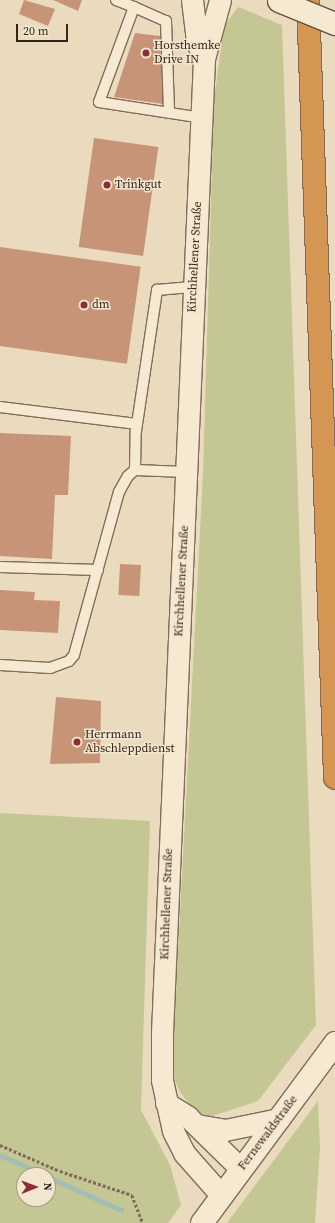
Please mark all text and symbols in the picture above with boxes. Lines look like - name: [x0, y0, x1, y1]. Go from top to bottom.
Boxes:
- scale bar: [18, 16, 70, 42]
- text: 20 m: [23, 23, 49, 39]
- place label: Horsthemke Drive IN: [154, 39, 220, 67]
- marker: Horsthemke Drive IN: [141, 48, 151, 58]
- place label: Trinkgut: [115, 178, 161, 192]
- marker: Trinkgut: [102, 180, 112, 190]
- street label: Kirchhellener Straße: [185, 201, 205, 313]
- place label: dm: [92, 298, 110, 312]
- marker: dm: [79, 300, 89, 310]
- street label: Kirchhellener Straße: [172, 525, 192, 637]
- place label: Herrmann Abschleppdienst: [85, 728, 174, 756]
- marker: Herrmann Abschleppdienst: [72, 737, 82, 747]
- street label: Kirchhellener Straße: [158, 848, 176, 960]
- street label: Fernewaldstraße: [235, 1093, 301, 1173]
- north arrow: [16, 1167, 56, 1207]
- text: N: [40, 1183, 55, 1191]

